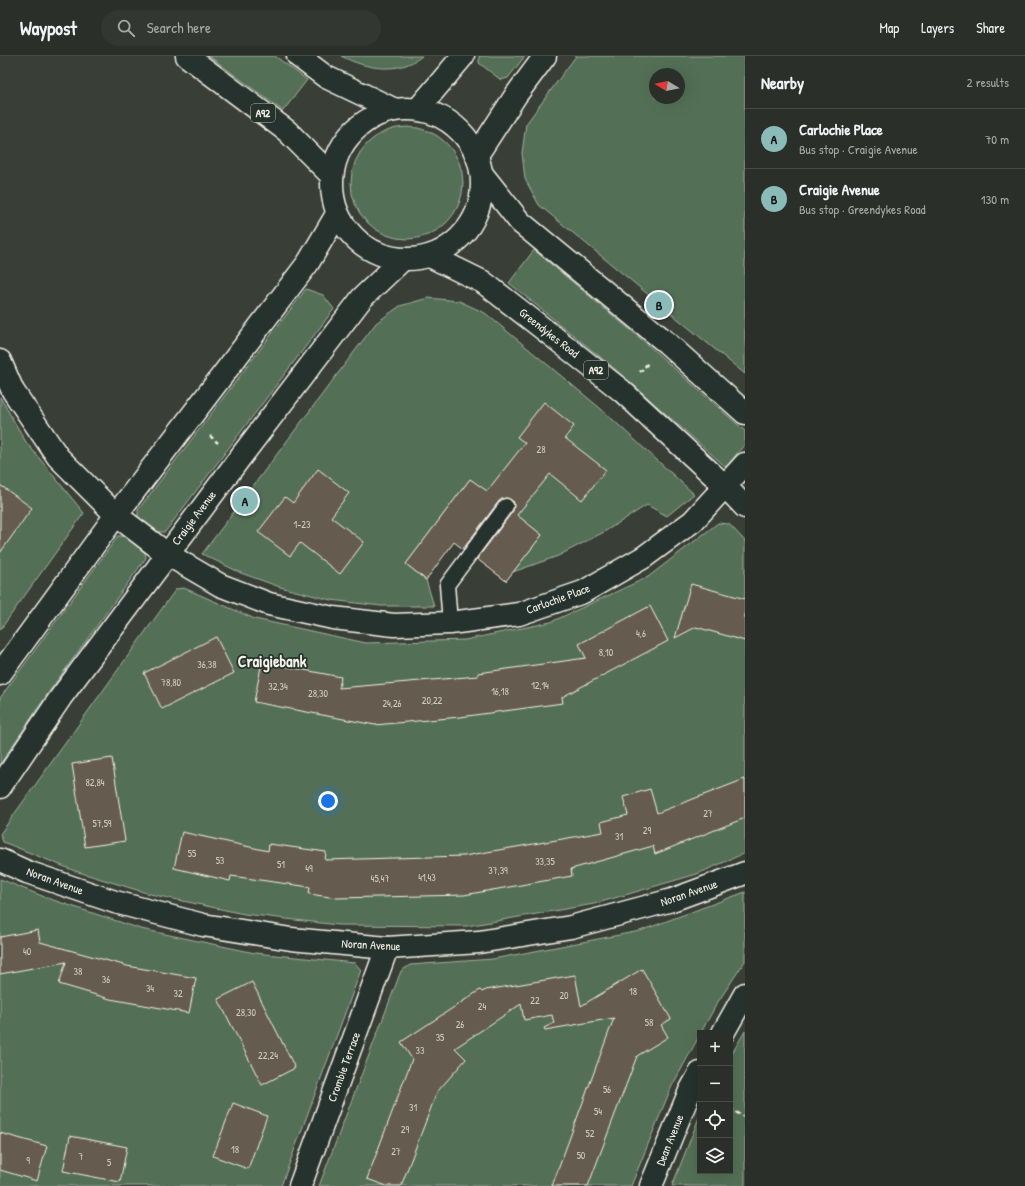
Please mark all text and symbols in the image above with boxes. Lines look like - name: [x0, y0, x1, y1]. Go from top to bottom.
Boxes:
- search box: [101, 10, 381, 46]
- text: Waypost: [20, 15, 77, 41]
- icon: search: [115, 17, 137, 39]
- text: Search here: [147, 17, 211, 38]
- text: Map: [879, 18, 899, 37]
- text: Layers: [921, 18, 954, 37]
- text: Share: [976, 18, 1005, 37]
- north arrow: [649, 68, 685, 104]
- text: Nearby: [761, 71, 804, 94]
- text: 2 results: [967, 73, 1009, 91]
- road number: A92: [251, 104, 275, 122]
- text: Carlochie Place: [799, 119, 883, 140]
- text: A: [771, 130, 777, 148]
- text: 70 m: [985, 130, 1009, 148]
- text: Bus stop · Craigie Avenue: [799, 140, 918, 158]
- text: Craigie Avenue: [799, 179, 880, 200]
- text: B: [771, 190, 777, 208]
- text: 130 m: [981, 190, 1009, 208]
- text: Bus stop · Greendykes Road: [799, 200, 926, 218]
- pin: B: [646, 290, 672, 320]
- street label: Greendykes Road: [516, 304, 583, 362]
- road number: A92: [584, 361, 608, 379]
- house number: 28: [536, 443, 546, 456]
- pin: A: [232, 486, 258, 516]
- street label: Craigie Avenue: [167, 487, 220, 549]
- house number: 1-23: [294, 518, 311, 531]
- street label: Carlochie Place: [523, 579, 592, 618]
- house number: 4,6: [636, 627, 646, 640]
- house number: 8,10: [599, 646, 614, 659]
- district label: Craigiebank: [238, 650, 307, 673]
- house number: 36,38: [197, 658, 217, 671]
- house number: 78,80: [161, 676, 182, 689]
- house number: 12,14: [531, 679, 549, 692]
- house number: 32,34: [268, 680, 288, 693]
- house number: 16,18: [491, 685, 509, 698]
- house number: 28,30: [308, 687, 329, 700]
- house number: 20,22: [422, 694, 443, 707]
- house number: 24,26: [382, 697, 402, 710]
- house number: 82,84: [85, 776, 105, 789]
- your location: [318, 791, 338, 811]
- house number: 27: [703, 807, 713, 820]
- house number: 57,59: [92, 817, 112, 830]
- house number: 29: [643, 824, 652, 837]
- house number: 31: [615, 830, 623, 843]
- house number: 55: [188, 847, 197, 860]
- house number: 53: [216, 854, 225, 867]
- house number: 33,35: [535, 855, 556, 868]
- house number: 51: [277, 858, 285, 871]
- street label: Noran Avenue: [24, 862, 86, 899]
- house number: 49: [305, 862, 313, 875]
- house number: 37,39: [488, 864, 508, 877]
- house number: 41,43: [418, 871, 436, 884]
- house number: 45,47: [371, 872, 389, 885]
- street label: Noran Avenue: [658, 875, 720, 910]
- street label: Noran Avenue: [341, 934, 401, 955]
- house number: 40: [23, 945, 32, 958]
- house number: 38: [74, 965, 82, 978]
- house number: 36: [102, 973, 110, 986]
- house number: 34: [146, 982, 154, 995]
- house number: 18: [629, 985, 637, 998]
- house number: 32: [173, 987, 183, 1000]
- house number: 20: [559, 989, 569, 1002]
- house number: 22: [530, 994, 540, 1007]
- house number: 24: [478, 1000, 486, 1013]
- house number: 28,30: [236, 1006, 257, 1019]
- house number: 58: [645, 1016, 653, 1029]
- house number: 26: [456, 1018, 464, 1031]
- street label: Crombie Terrace: [323, 1029, 364, 1104]
- map controls: [697, 1030, 733, 1174]
- button: +: [697, 1030, 733, 1066]
- house number: 35: [436, 1031, 445, 1044]
- house number: 33: [416, 1044, 425, 1057]
- house number: 22,24: [258, 1049, 278, 1062]
- button: −: [697, 1066, 733, 1102]
- house number: 56: [603, 1083, 611, 1096]
- house number: 31: [409, 1101, 417, 1114]
- button: locate: [697, 1102, 733, 1138]
- house number: 54: [594, 1105, 602, 1118]
- street label: Dean Avenue: [652, 1111, 688, 1168]
- house number: 29: [401, 1123, 410, 1136]
- house number: 52: [586, 1127, 595, 1140]
- button: layers: [697, 1138, 733, 1174]
- house number: 18: [231, 1143, 239, 1156]
- house number: 27: [391, 1145, 401, 1158]
- house number: 50: [577, 1149, 586, 1162]
- house number: 7: [79, 1150, 84, 1163]
- house number: 9: [26, 1154, 30, 1167]
- house number: 5: [107, 1156, 112, 1169]

